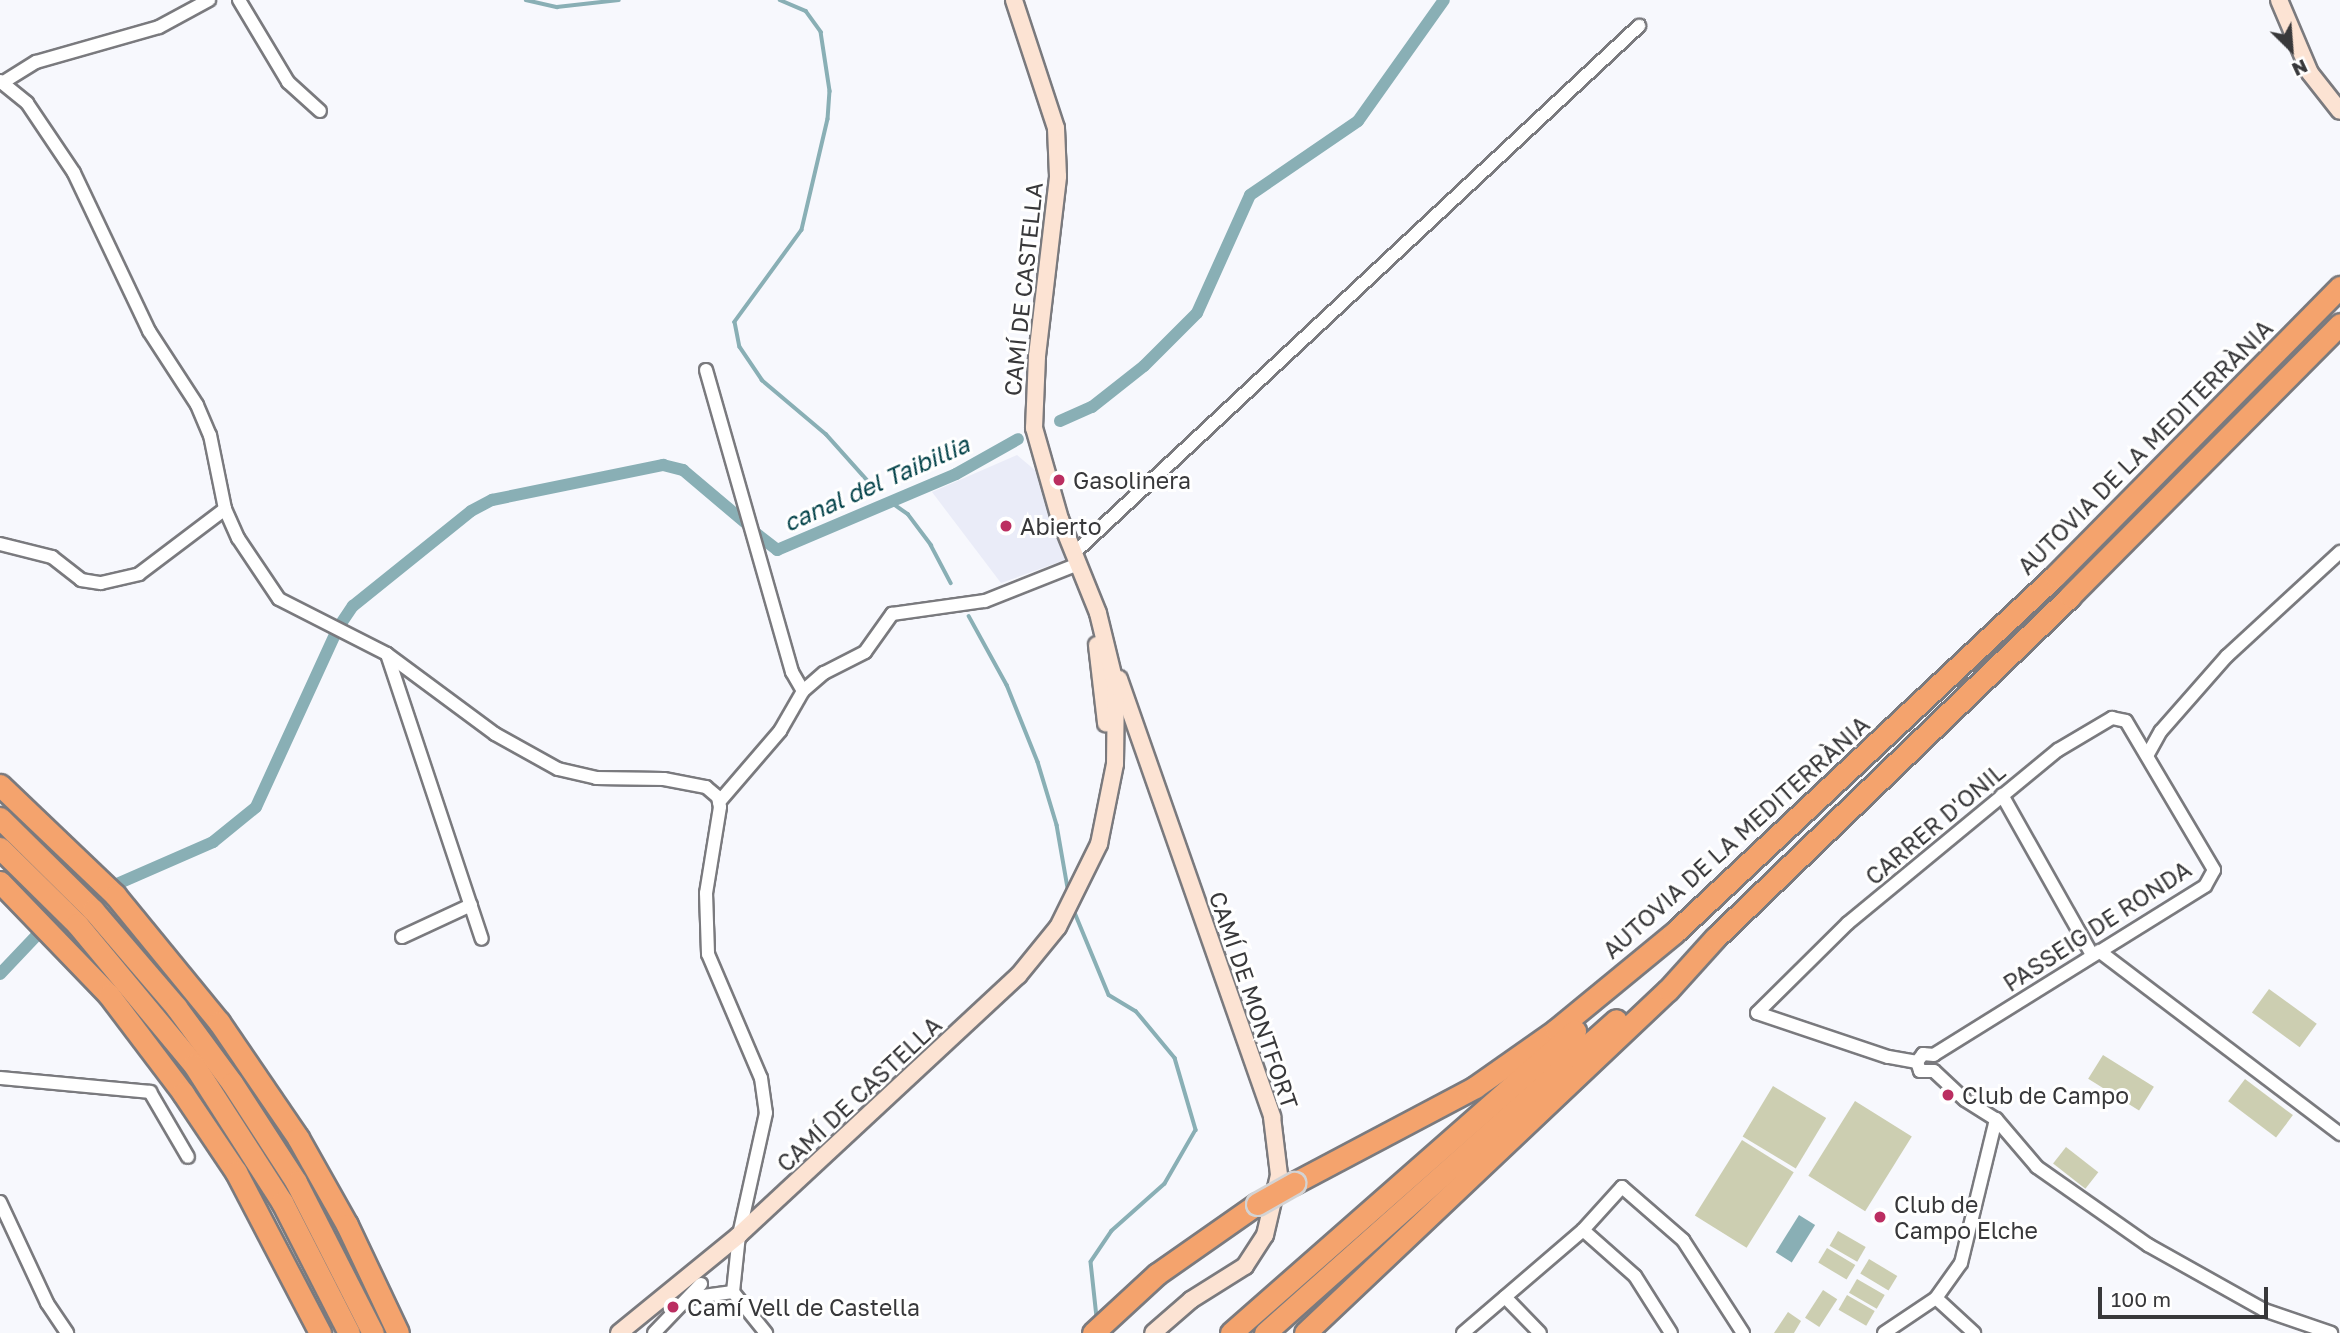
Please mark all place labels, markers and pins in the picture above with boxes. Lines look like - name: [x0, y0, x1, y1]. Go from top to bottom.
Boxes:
- place label: Gasolinera: [1073, 466, 1191, 494]
- marker: Gasolinera: [1051, 472, 1067, 488]
- place label: Abierto: [1020, 512, 1101, 540]
- marker: Abierto: [998, 518, 1014, 534]
- place label: Club de Campo: [1962, 1081, 2129, 1109]
- marker: Club de Campo: [1940, 1087, 1956, 1103]
- place label: Club de Campo Elche: [1894, 1190, 2038, 1244]
- marker: Club de Campo Elche: [1872, 1209, 1888, 1225]
- place label: Camí Vell de Castella: [687, 1293, 920, 1321]
- marker: Camí Vell de Castella: [665, 1299, 681, 1315]

